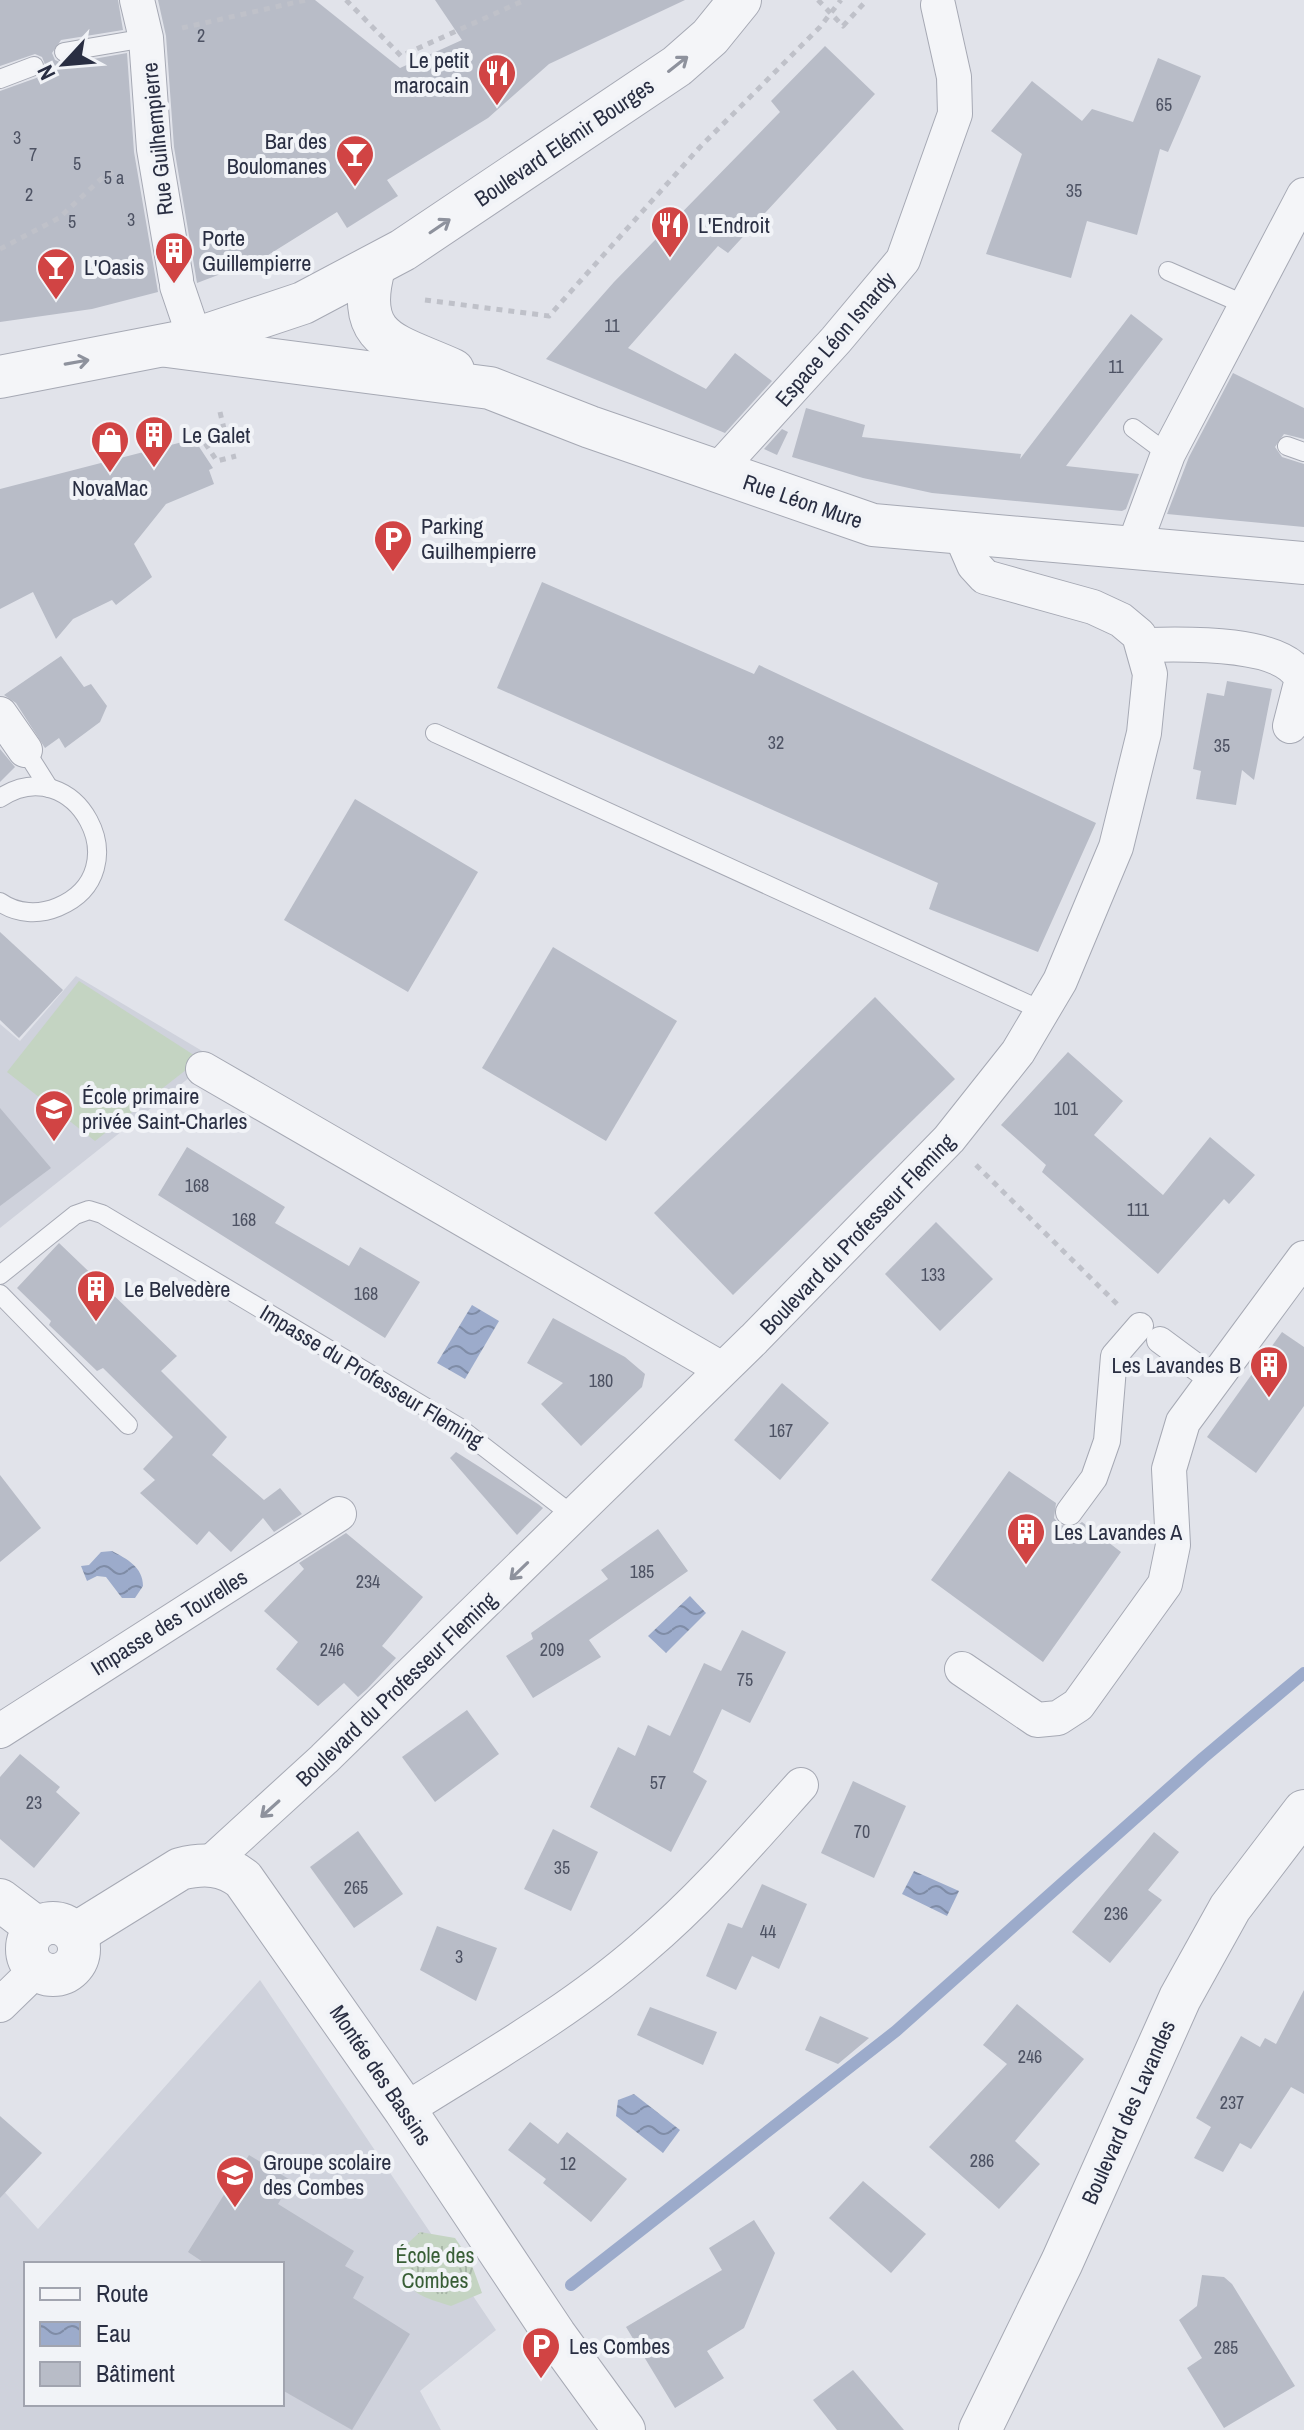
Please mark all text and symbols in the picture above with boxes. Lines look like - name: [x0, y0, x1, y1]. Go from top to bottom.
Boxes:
- house number: 2: [197, 23, 205, 48]
- north arrow: [24, 24, 104, 104]
- place label: Le petit marocain: [394, 45, 469, 100]
- restaurant icon: Le petit marocain: [476, 52, 518, 107]
- one-way arrow: [667, 56, 688, 73]
- text: N: [30, 60, 62, 85]
- street label: Rue Guilhempierre: [134, 61, 180, 217]
- street label: Boulevard Elémir Bourges: [468, 71, 660, 213]
- house number: 65: [1156, 92, 1172, 117]
- house number: 3: [13, 125, 21, 150]
- place label: Bar des Boulomanes: [227, 126, 327, 181]
- bar icon: Bar des Boulomanes: [334, 133, 376, 188]
- house number: 7: [29, 142, 37, 167]
- house number: 5: [73, 151, 81, 176]
- house number: 5 a: [104, 165, 124, 190]
- house number: 35: [1066, 178, 1082, 203]
- house number: 2: [25, 182, 33, 207]
- restaurant icon: L'Endroit: [649, 204, 691, 259]
- house number: 3: [127, 207, 135, 232]
- house number: 5: [68, 209, 76, 234]
- place label: L'Endroit: [698, 210, 770, 240]
- one-way arrow: [428, 217, 450, 234]
- place label: Porte Guillempierre: [202, 223, 311, 278]
- building icon: Porte Guillempierre: [153, 230, 195, 285]
- bar icon: L'Oasis: [35, 246, 77, 301]
- place label: L'Oasis: [84, 252, 145, 282]
- street label: Espace Léon Isnardy: [768, 265, 902, 413]
- house number: 11: [604, 313, 620, 338]
- one-way arrow: [63, 354, 89, 369]
- house number: 11: [1108, 354, 1124, 379]
- building icon: Le Galet: [133, 414, 175, 469]
- shop icon: NovaMac: [89, 419, 131, 474]
- place label: Le Galet: [182, 420, 250, 450]
- street label: Rue Léon Mure: [739, 467, 867, 535]
- place label: NovaMac: [72, 473, 148, 503]
- place label: Parking Guilhempierre: [421, 511, 536, 566]
- parking icon: Parking Guilhempierre: [372, 518, 414, 573]
- house number: 32: [768, 730, 784, 755]
- house number: 35: [1214, 733, 1230, 758]
- place label: École primaire privée Saint-Charles: [82, 1081, 247, 1136]
- school or university icon: École primaire privée Saint-Charles: [33, 1088, 75, 1143]
- house number: 101: [1054, 1096, 1079, 1121]
- street label: Boulevard du Professeur Fleming: [753, 1127, 961, 1341]
- house number: 168: [185, 1173, 209, 1198]
- house number: 111: [1127, 1197, 1150, 1222]
- house number: 168: [232, 1207, 256, 1232]
- house number: 133: [921, 1262, 945, 1287]
- building icon: Le Belvedère: [75, 1268, 117, 1323]
- place label: Le Belvedère: [124, 1274, 230, 1304]
- house number: 168: [354, 1281, 378, 1306]
- street label: Impasse du Professeur Fleming: [255, 1297, 489, 1455]
- building icon: Les Lavandes B: [1248, 1344, 1290, 1399]
- place label: Les Lavandes B: [1112, 1350, 1241, 1380]
- house number: 180: [589, 1368, 613, 1393]
- house number: 167: [769, 1418, 793, 1443]
- building icon: Les Lavandes A: [1005, 1511, 1047, 1566]
- place label: Les Lavandes A: [1054, 1517, 1183, 1547]
- house number: 185: [630, 1559, 654, 1584]
- street label: Impasse des Tourelles: [85, 1562, 253, 1682]
- one-way arrow: [509, 1562, 529, 1581]
- house number: 234: [356, 1569, 380, 1594]
- street label: Boulevard du Professeur Fleming: [289, 1585, 503, 1793]
- house number: 246: [320, 1637, 344, 1662]
- house number: 209: [540, 1637, 564, 1662]
- house number: 75: [737, 1667, 753, 1692]
- house number: 57: [650, 1770, 666, 1795]
- house number: 23: [26, 1790, 42, 1815]
- one-way arrow: [260, 1799, 280, 1818]
- house number: 70: [854, 1819, 870, 1844]
- house number: 35: [554, 1855, 570, 1880]
- house number: 265: [344, 1875, 368, 1900]
- house number: 236: [1104, 1901, 1128, 1926]
- house number: 44: [760, 1919, 776, 1944]
- house number: 3: [455, 1944, 463, 1969]
- street label: Montée des Bassins: [323, 1999, 439, 2151]
- street label: Boulevard des Lavandes: [1074, 2015, 1182, 2209]
- house number: 246: [1018, 2044, 1042, 2069]
- house number: 237: [1220, 2090, 1244, 2115]
- place label: Groupe scolaire des Combes: [263, 2147, 391, 2202]
- house number: 286: [970, 2148, 994, 2173]
- house number: 12: [560, 2151, 576, 2176]
- school or university icon: Groupe scolaire des Combes: [214, 2154, 256, 2209]
- park label: École des Combes: [395, 2240, 475, 2295]
- legend: [24, 2262, 284, 2406]
- text: Route: [96, 2277, 149, 2309]
- text: Eau: [96, 2317, 131, 2349]
- parking icon: Les Combes: [520, 2325, 562, 2380]
- place label: Les Combes: [569, 2331, 670, 2361]
- house number: 285: [1214, 2335, 1238, 2360]
- text: Bâtiment: [96, 2357, 175, 2389]

